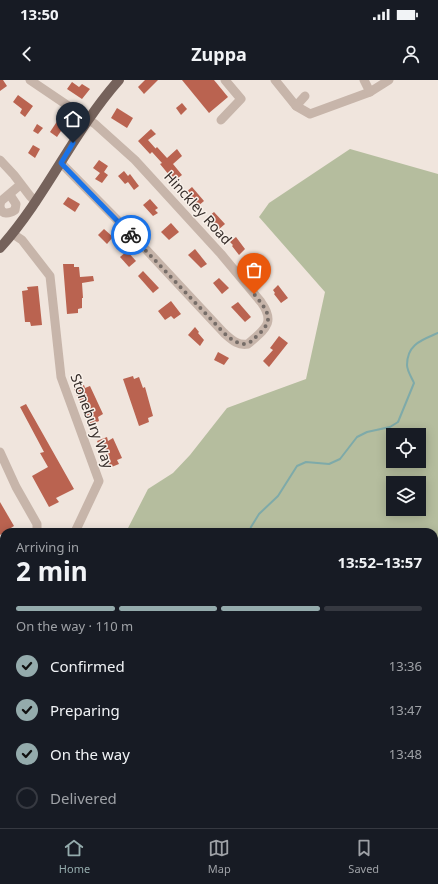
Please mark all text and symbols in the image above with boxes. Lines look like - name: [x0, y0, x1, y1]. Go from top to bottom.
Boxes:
- text: 13:50: [20, 4, 59, 24]
- text: Zuppa: [191, 42, 247, 66]
- icon: back: [16, 43, 38, 65]
- icon: person: [400, 43, 422, 65]
- pin: [56, 102, 90, 143]
- icon: home: [62, 108, 84, 130]
- street label: Hinckley Road: [160, 167, 236, 248]
- courier: [111, 215, 151, 255]
- icon: bike: [120, 224, 142, 246]
- pin: [237, 253, 271, 294]
- icon: bag: [243, 259, 265, 281]
- street label: Stonebury Way: [67, 371, 119, 472]
- map controls: [386, 428, 426, 516]
- button: locate: [386, 428, 426, 468]
- button: layers: [386, 476, 426, 516]
- text: Arriving in: [16, 538, 79, 556]
- text: 13:52–13:57: [337, 552, 422, 572]
- text: 2 min: [16, 553, 88, 589]
- text: On the way · 110 m: [16, 617, 133, 635]
- icon: check: [16, 655, 38, 677]
- text: Confirmed: [50, 656, 125, 676]
- text: 13:36: [389, 657, 422, 675]
- icon: check: [16, 699, 38, 721]
- text: Preparing: [50, 700, 120, 720]
- text: 13:47: [389, 701, 422, 719]
- icon: check: [16, 743, 38, 765]
- text: On the way: [50, 744, 130, 764]
- text: 13:48: [389, 745, 422, 763]
- text: Delivered: [50, 788, 117, 808]
- tab: Home: [59, 837, 90, 876]
- tab: Map: [208, 837, 231, 876]
- tab: Saved: [348, 837, 379, 876]

